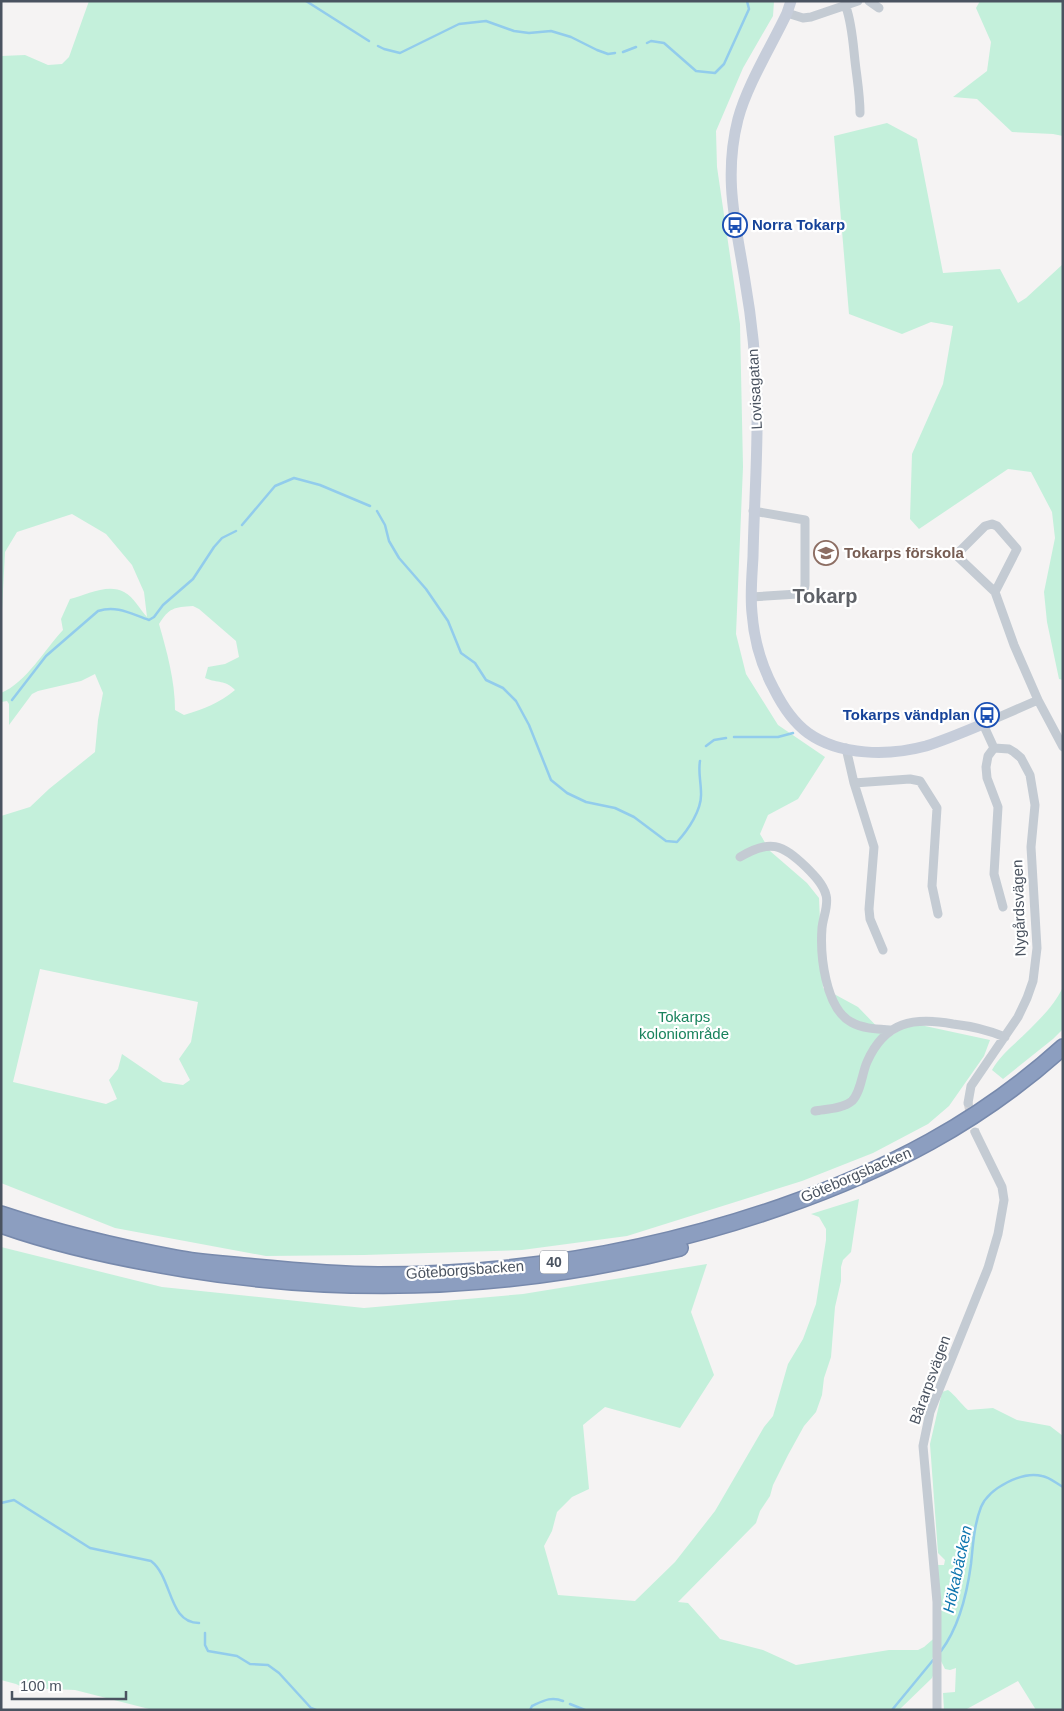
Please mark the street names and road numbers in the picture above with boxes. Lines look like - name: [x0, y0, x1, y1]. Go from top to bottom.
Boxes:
- street label: Lovisagatan: [744, 348, 765, 430]
- street label: Nygårdsvägen: [1008, 859, 1029, 957]
- street label: Göteborgsbacken: [798, 1144, 914, 1205]
- road number: 40: [540, 1250, 568, 1274]
- street label: Göteborgsbacken: [405, 1257, 525, 1282]
- street label: Bårarpsvägen: [906, 1333, 953, 1427]

